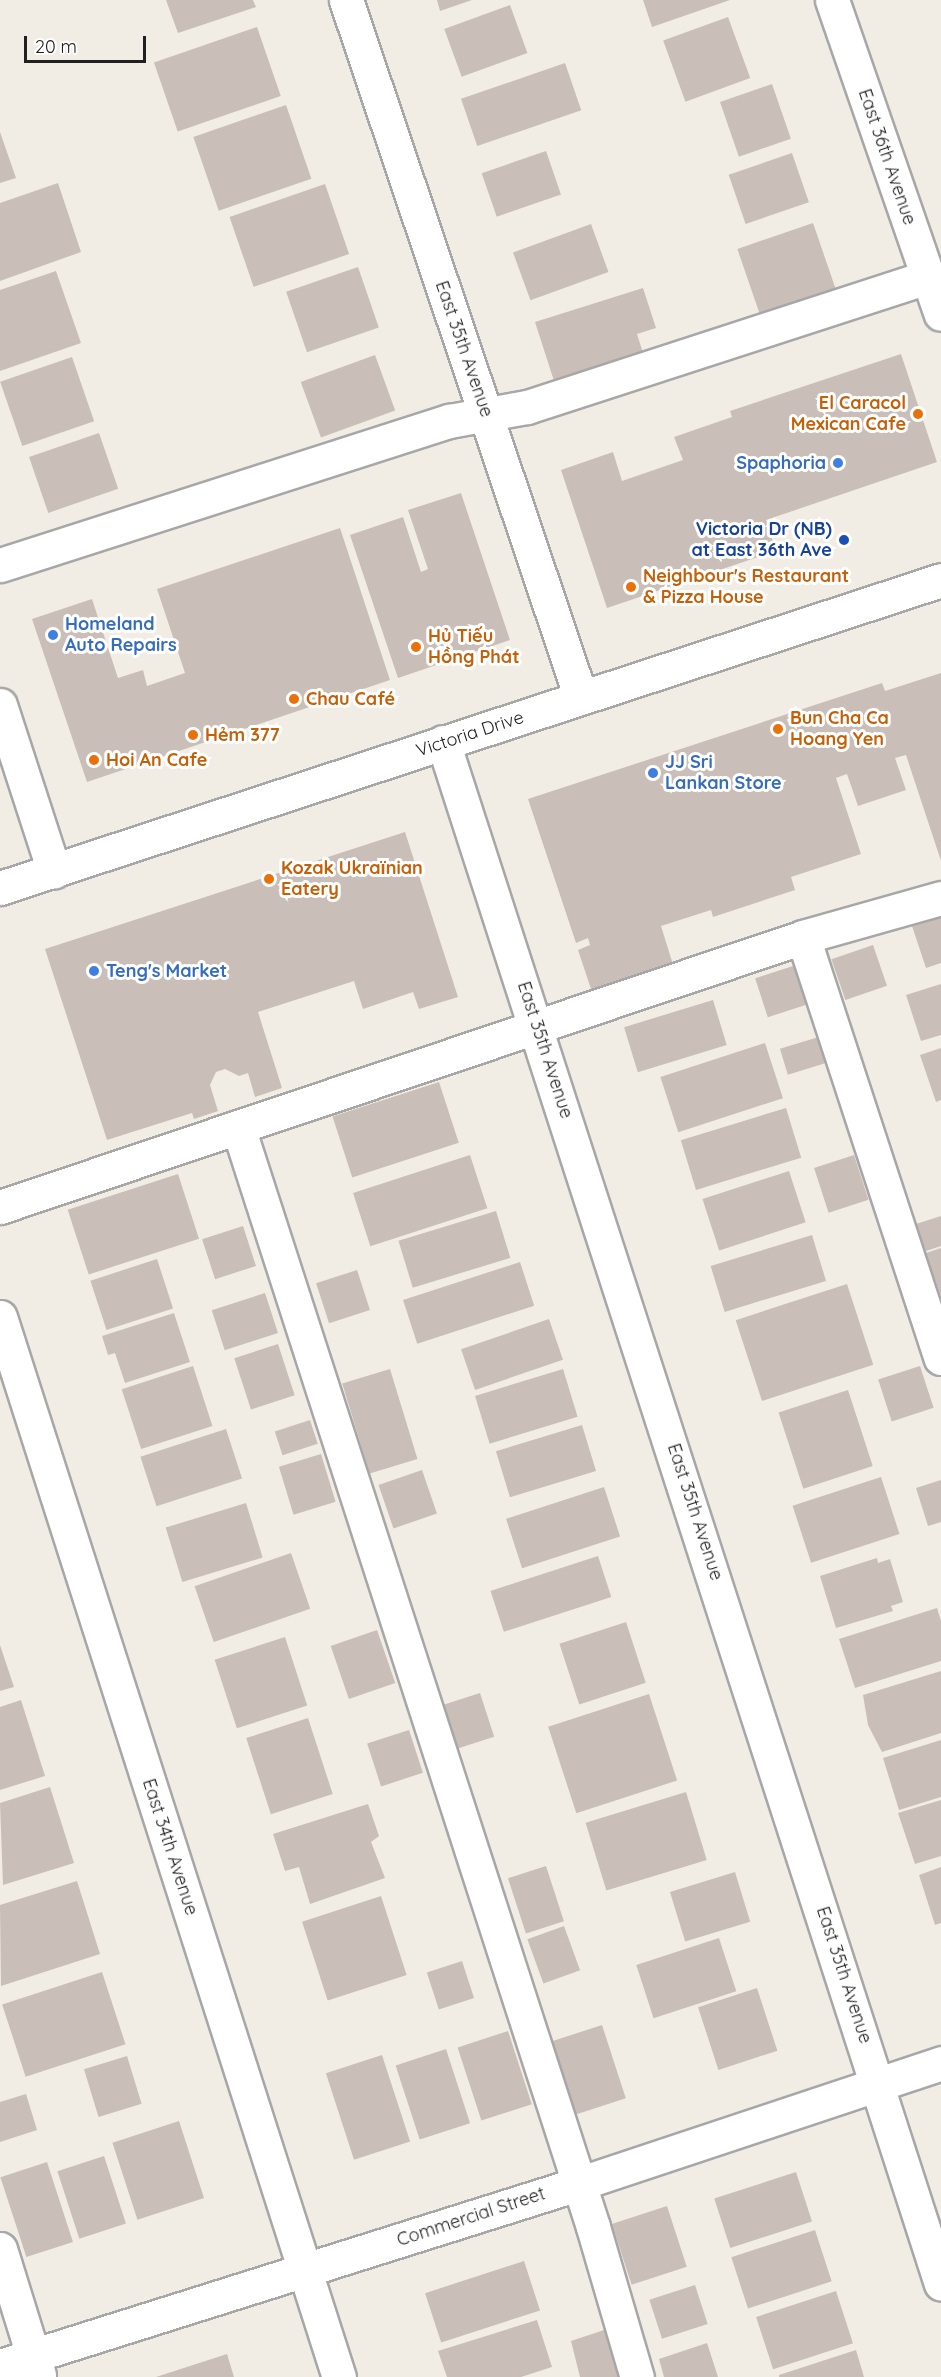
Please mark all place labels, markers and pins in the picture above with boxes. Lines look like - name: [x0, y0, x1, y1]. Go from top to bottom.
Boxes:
- place label: El Caracol Mexican Cafe: [791, 393, 906, 436]
- marker: El Caracol Mexican Cafe: [911, 407, 925, 421]
- place label: Spaphoria: [736, 452, 826, 474]
- marker: Spaphoria: [831, 456, 845, 470]
- place label: Victoria Dr (NB) at East 36th Ave: [691, 519, 832, 562]
- marker: Victoria Dr (NB) at East 36th Ave: [837, 533, 851, 547]
- place label: Neighbour's Restaurant & Pizza House: [643, 566, 849, 608]
- marker: Neighbour's Restaurant & Pizza House: [624, 580, 638, 594]
- place label: Homeland Auto Repairs: [65, 614, 177, 656]
- place label: Hủ Tiếu Hồng Phát: [428, 626, 519, 668]
- marker: Homeland Auto Repairs: [46, 628, 60, 642]
- marker: Hủ Tiếu Hồng Phát: [409, 640, 423, 654]
- place label: Chau Café: [306, 688, 395, 710]
- marker: Chau Café: [287, 692, 301, 706]
- place label: Bun Cha Ca Hoang Yen: [790, 708, 889, 750]
- marker: Bun Cha Ca Hoang Yen: [771, 722, 785, 736]
- place label: Hẻm 377: [205, 724, 280, 746]
- marker: Hẻm 377: [186, 728, 200, 742]
- place label: Hoi An Cafe: [106, 749, 207, 771]
- place label: JJ Sri Lankan Store: [665, 752, 782, 795]
- marker: Hoi An Cafe: [87, 753, 101, 767]
- marker: JJ Sri Lankan Store: [646, 766, 660, 780]
- place label: Kozak Ukraїnian Eatery: [281, 858, 423, 900]
- marker: Kozak Ukraїnian Eatery: [262, 872, 276, 886]
- place label: Teng's Market: [106, 960, 227, 982]
- marker: Teng's Market: [87, 964, 101, 978]

